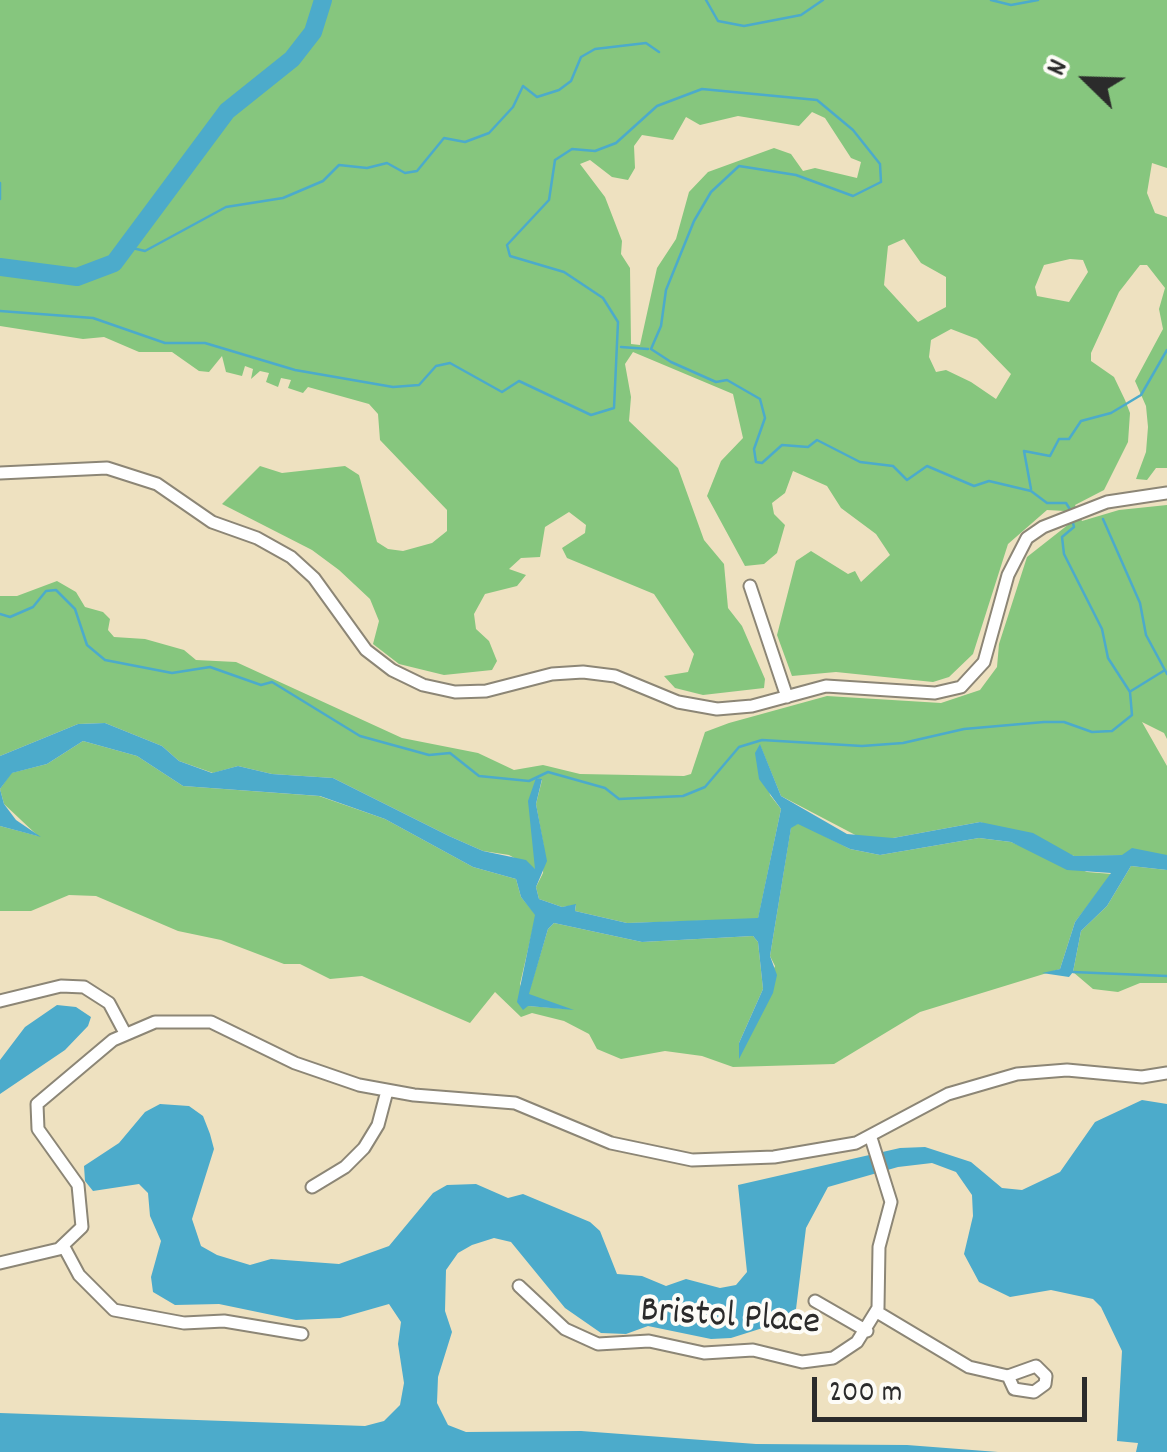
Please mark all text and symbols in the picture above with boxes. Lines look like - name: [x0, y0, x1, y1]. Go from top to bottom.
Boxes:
- north arrow: [1037, 30, 1137, 130]
- text: N: [1038, 54, 1080, 82]
- street label: Bristol Place: [639, 1291, 821, 1349]
- scale bar: [817, 1357, 1092, 1419]
- text: 200 m: [829, 1373, 902, 1416]

